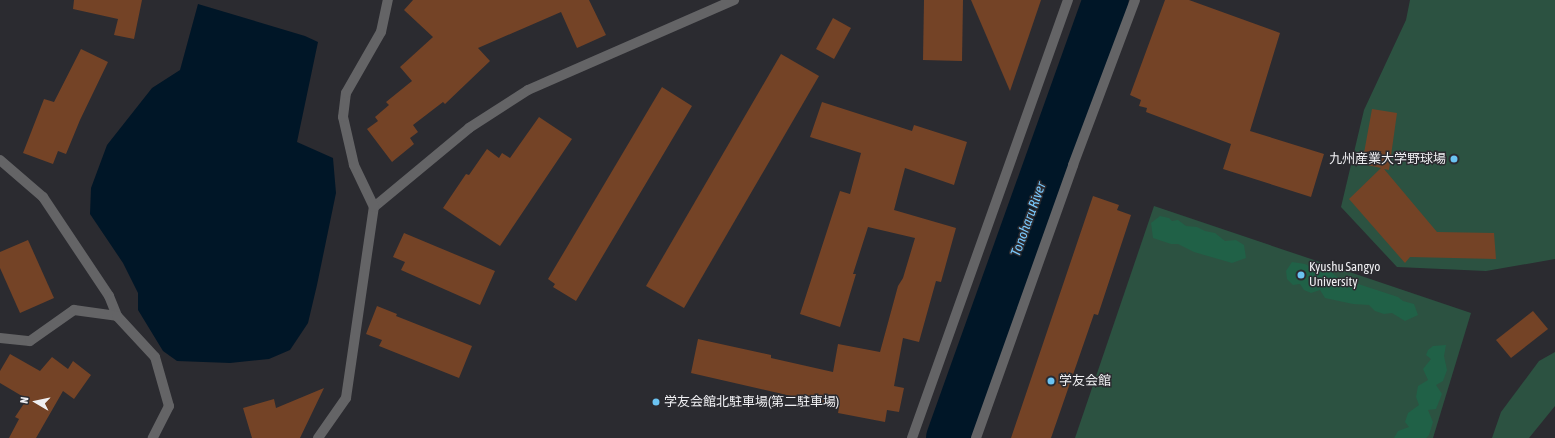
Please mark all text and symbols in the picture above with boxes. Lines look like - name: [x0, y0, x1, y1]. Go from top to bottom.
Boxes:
- place label: 九州産業大学野球場: [1329, 151, 1446, 167]
- marker: 九州産業大学野球場: [1449, 154, 1459, 164]
- water label: Tonoharu River: [1007, 180, 1049, 258]
- place label: Kyushu Sangyo University: [1309, 260, 1380, 291]
- marker: Kyushu Sangyo University: [1296, 270, 1306, 280]
- place label: 学友会館: [1059, 373, 1111, 389]
- marker: 学友会館: [1046, 376, 1056, 386]
- north arrow: [16, 382, 56, 422]
- place label: 学友会館北駐車場(第二駐車場): [664, 394, 839, 410]
- text: N: [18, 396, 31, 404]
- marker: 学友会館北駐車場(第二駐車場): [651, 397, 661, 407]

